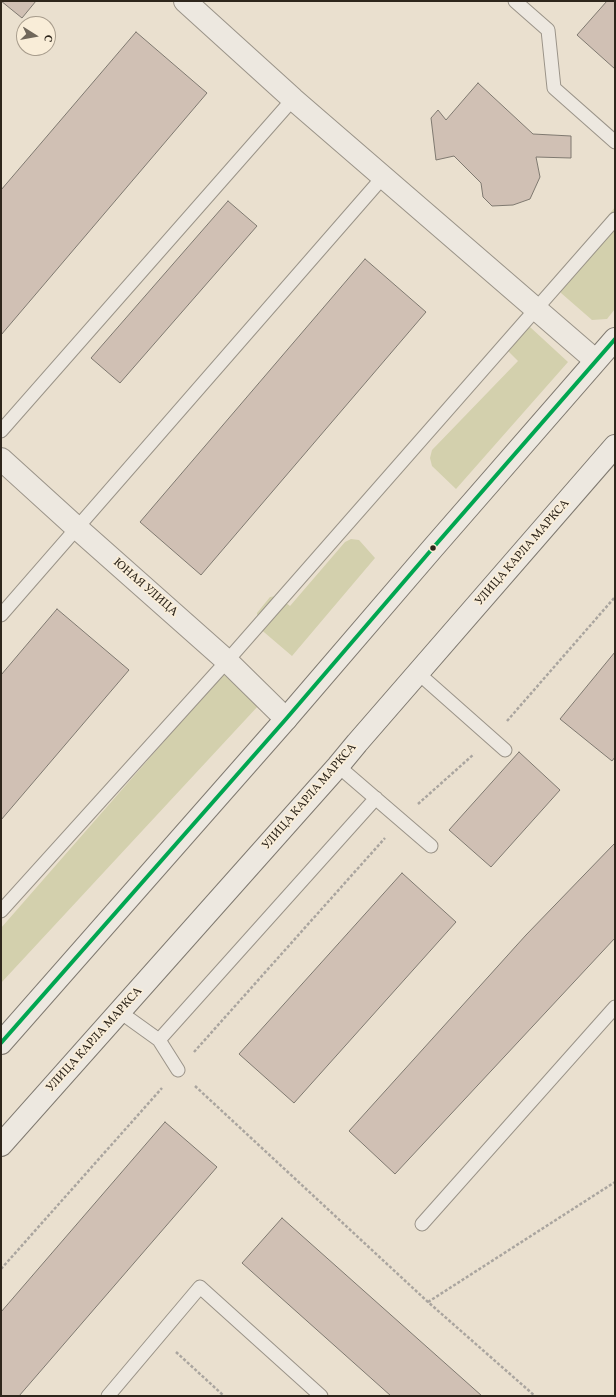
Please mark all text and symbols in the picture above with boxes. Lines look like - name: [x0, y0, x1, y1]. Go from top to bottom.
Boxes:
- north arrow: [16, 16, 56, 56]
- text: С: [39, 33, 55, 43]
- street label: УЛИЦА КАРЛА МАРКСА: [473, 497, 573, 609]
- unlabelled marker: [428, 543, 438, 553]
- street label: ЮНАЯ УЛИЦА: [110, 556, 180, 620]
- street label: УЛИЦА КАРЛА МАРКСА: [260, 741, 360, 853]
- street label: УЛИЦА КАРЛА МАРКСА: [44, 985, 146, 1095]

